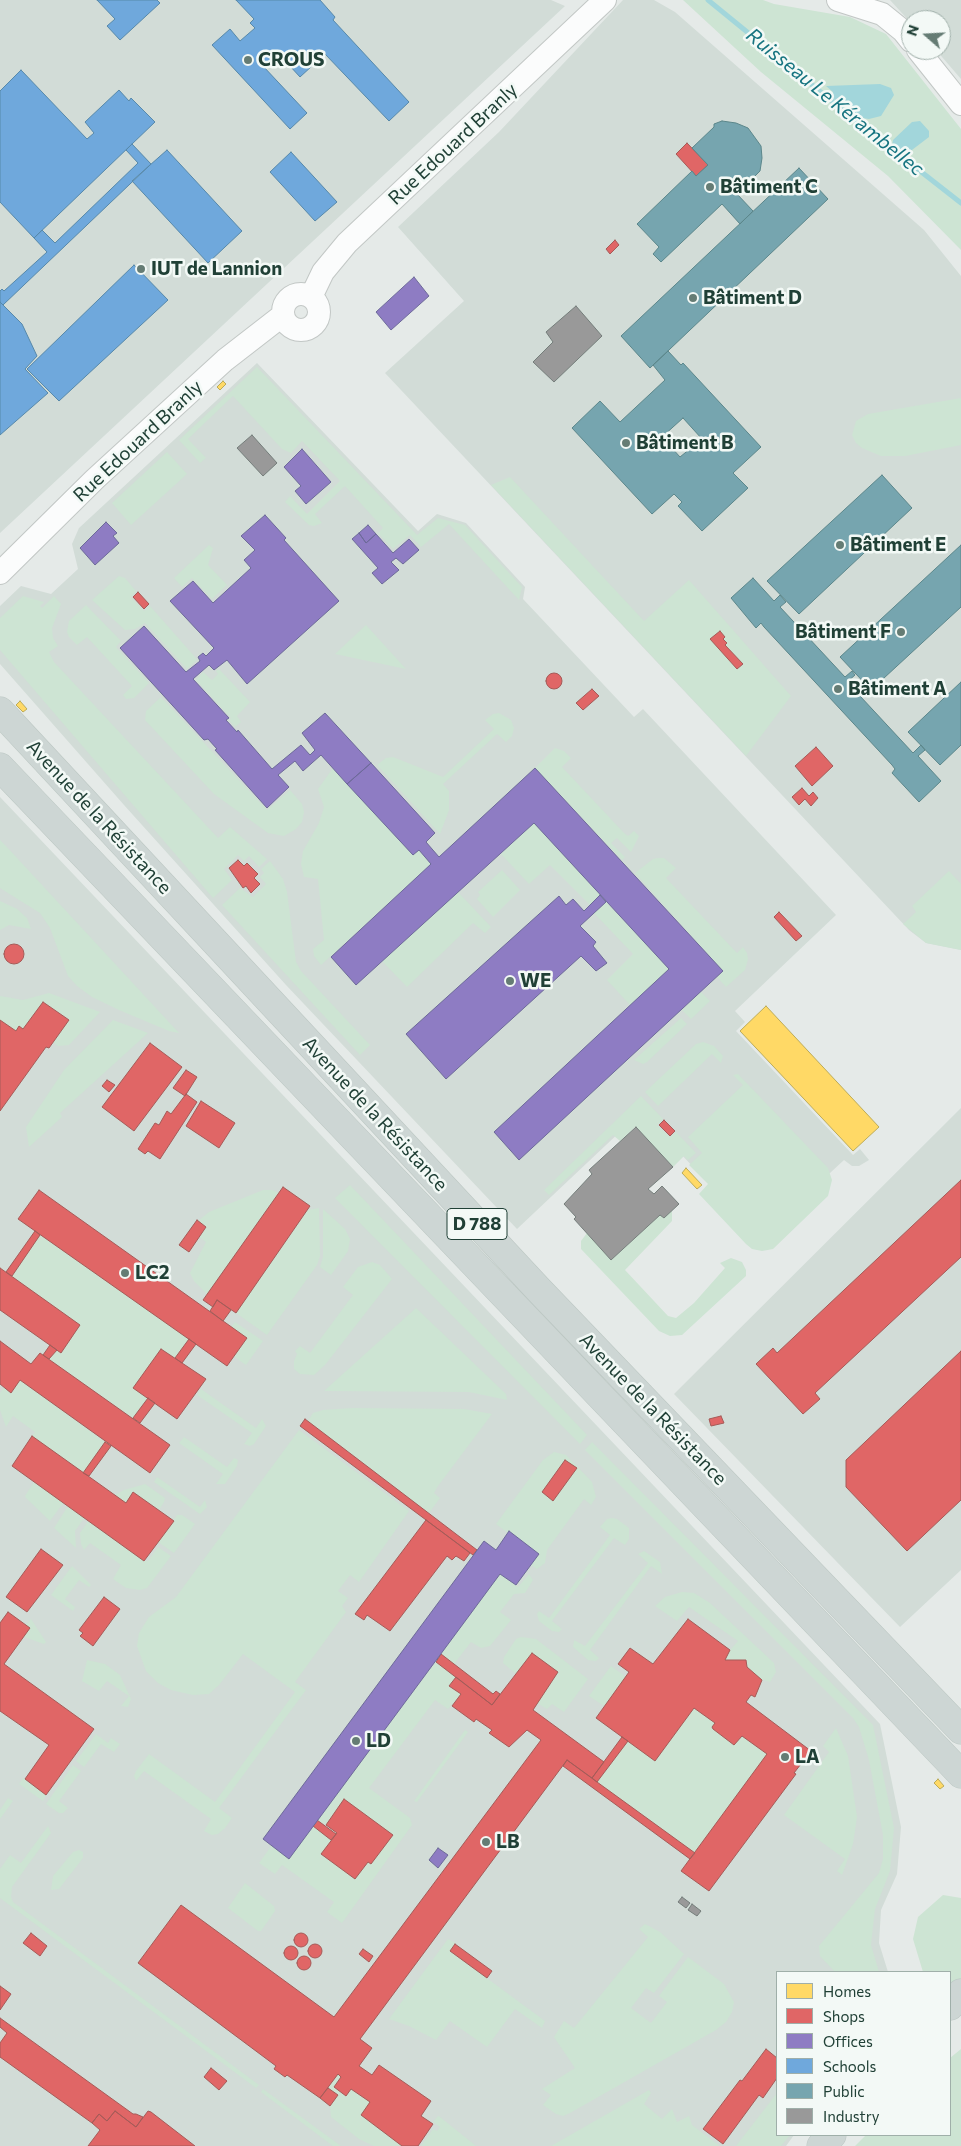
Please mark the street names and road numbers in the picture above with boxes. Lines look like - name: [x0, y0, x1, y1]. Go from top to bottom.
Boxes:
- street label: Rue Edouard Branly: [384, 78, 522, 210]
- street label: Rue Edouard Branly: [69, 375, 207, 507]
- street label: Avenue de la Résistance: [22, 735, 176, 899]
- street label: Avenue de la Résistance: [298, 1032, 452, 1196]
- road number: D 788: [447, 1208, 507, 1240]
- street label: Avenue de la Résistance: [575, 1328, 731, 1490]

